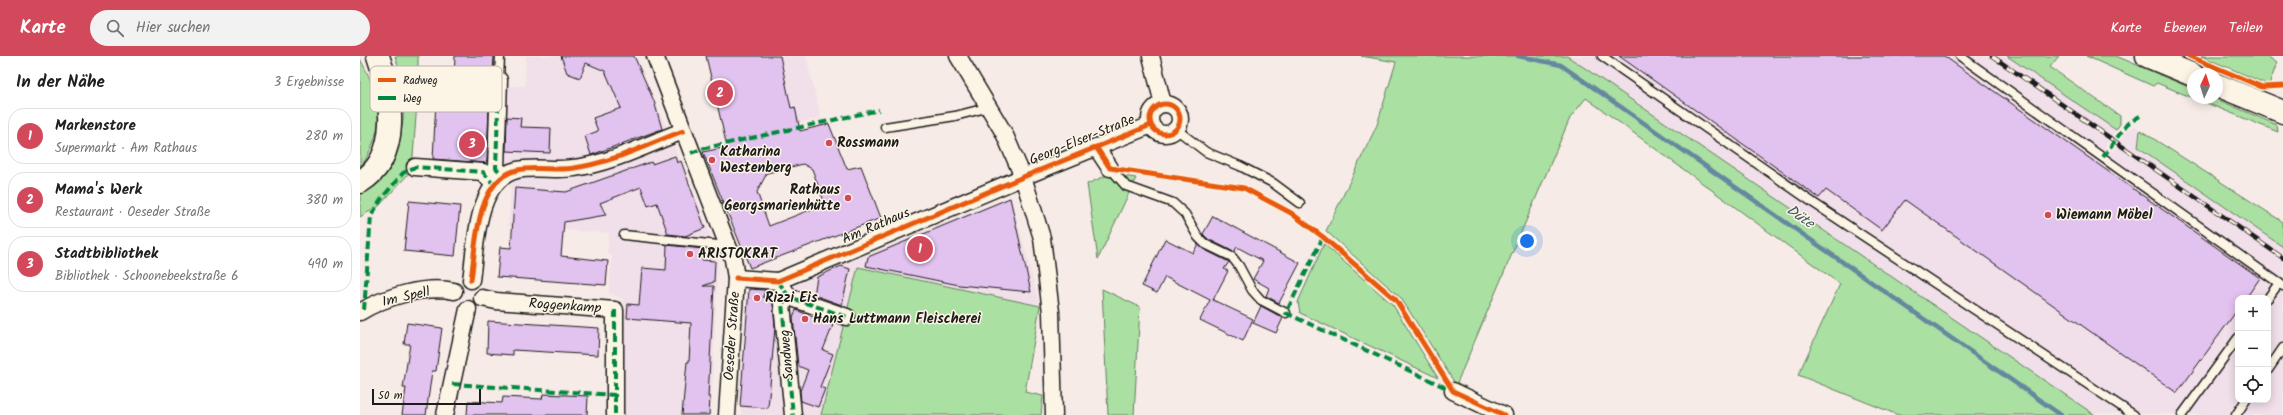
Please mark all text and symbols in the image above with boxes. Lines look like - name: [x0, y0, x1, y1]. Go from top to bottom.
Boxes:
- search box: [90, 10, 370, 46]
- text: Karte: [20, 13, 66, 43]
- text: Hier suchen: [136, 16, 210, 40]
- icon: search: [104, 17, 126, 39]
- text: Karte: [2110, 17, 2142, 39]
- text: Ebenen: [2164, 17, 2207, 39]
- text: Teilen: [2229, 17, 2263, 39]
- legend: [370, 66, 502, 112]
- north arrow: [2187, 68, 2223, 104]
- text: In der Nähe: [16, 69, 105, 96]
- text: 3 Ergebnisse: [274, 72, 344, 93]
- text: Radweg: [403, 72, 438, 90]
- pin: 2: [707, 78, 733, 108]
- text: Weg: [403, 90, 422, 108]
- street label: Georg-Elser-Straße: [1026, 108, 1139, 171]
- text: Markenstore: [55, 114, 136, 138]
- text: 1: [28, 126, 32, 147]
- text: 280 m: [306, 126, 343, 147]
- pin: 3: [459, 129, 485, 159]
- place label: Rossmann: [837, 132, 899, 154]
- text: Supermarkt · Am Rathaus: [55, 138, 197, 159]
- marker: Rossmann: [824, 138, 834, 148]
- place label: Katharina Westenberg: [720, 141, 792, 179]
- marker: Katharina Westenberg: [707, 155, 717, 165]
- text: Mama's Werk: [55, 178, 142, 202]
- place label: Rathaus Georgsmarienhütte: [724, 179, 840, 217]
- text: 2: [26, 190, 34, 211]
- text: 380 m: [306, 190, 343, 211]
- marker: Rathaus Georgsmarienhütte: [843, 193, 853, 203]
- water label: Düte: [1781, 199, 1820, 236]
- text: Restaurant · Oeseder Straße: [55, 202, 210, 223]
- street label: Am Rathaus: [838, 202, 914, 250]
- place label: Wiemann Möbel: [2056, 204, 2153, 226]
- marker: Wiemann Möbel: [2043, 210, 2053, 220]
- your location: [1517, 231, 1537, 251]
- pin: 1: [907, 234, 933, 264]
- text: Stadtbibliothek: [55, 242, 158, 266]
- place label: ARISTOKRAT: [698, 243, 778, 265]
- marker: ARISTOKRAT: [685, 249, 695, 259]
- text: 3: [26, 254, 34, 275]
- text: 490 m: [307, 254, 343, 275]
- text: Bibliothek · Schoonebeekstraße 6: [55, 266, 239, 287]
- street label: Im Spell: [380, 281, 433, 313]
- place label: Rizzi Eis: [765, 287, 818, 309]
- street label: Oeseder Straße: [718, 290, 746, 381]
- street label: Roggenkamp: [528, 292, 602, 320]
- marker: Rizzi Eis: [752, 293, 762, 303]
- map controls: [2235, 295, 2271, 403]
- button: +: [2235, 295, 2271, 331]
- place label: Hans Luttmann Fleischerei: [813, 308, 981, 330]
- marker: Hans Luttmann Fleischerei: [800, 314, 810, 324]
- street label: Sandweg: [774, 329, 800, 381]
- button: −: [2235, 331, 2271, 367]
- button: locate: [2235, 367, 2271, 403]
- scale bar: [372, 387, 481, 406]
- text: 50 m: [378, 387, 403, 405]

